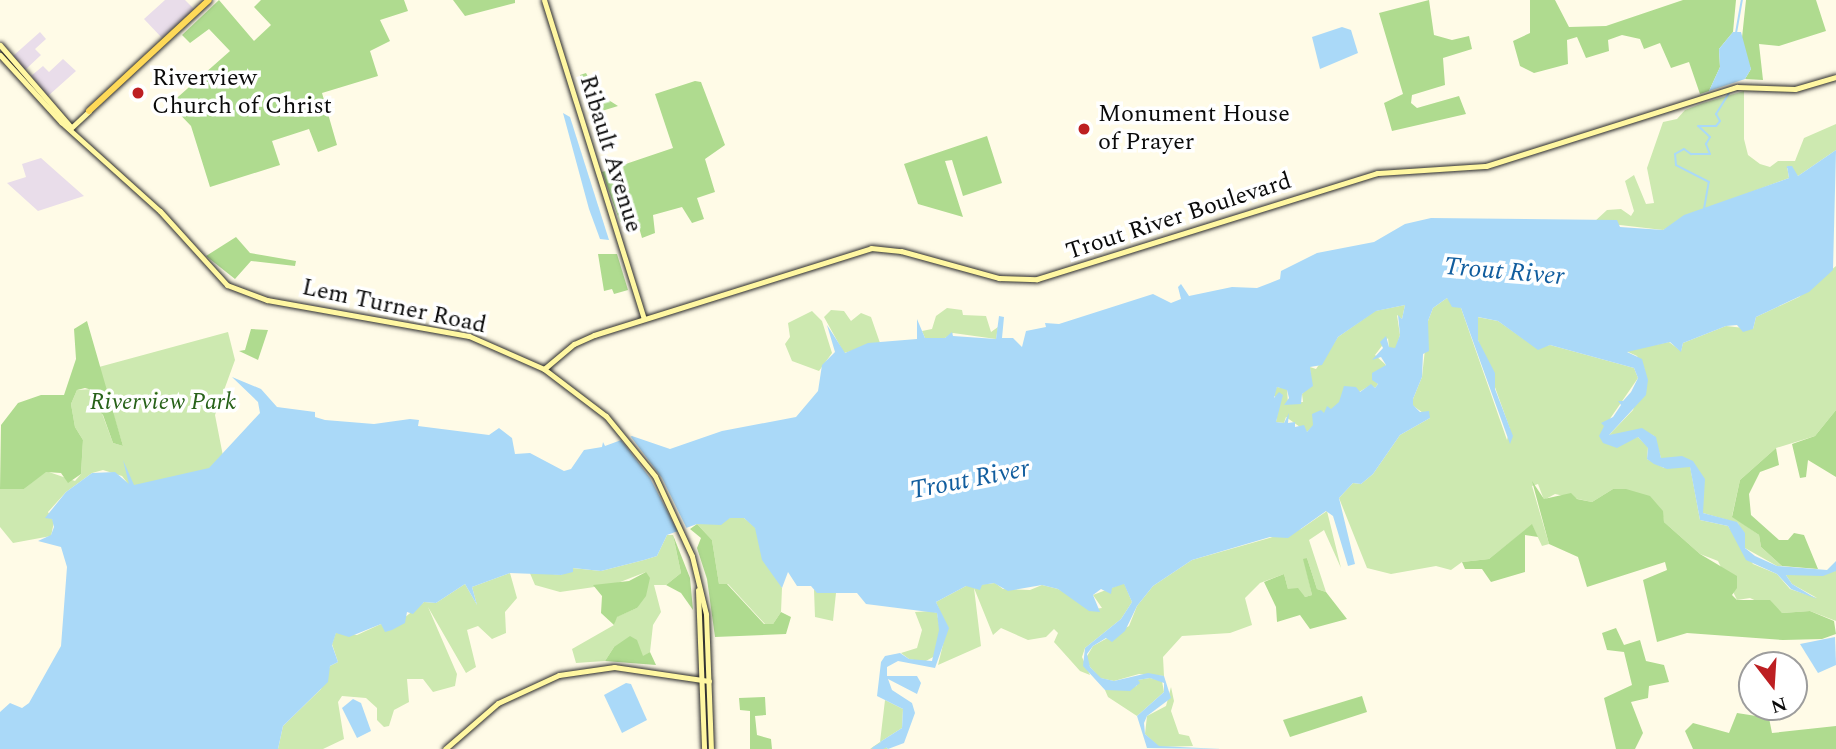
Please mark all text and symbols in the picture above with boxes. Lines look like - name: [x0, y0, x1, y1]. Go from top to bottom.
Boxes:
- place label: Riverview Church of Christ: [152, 65, 332, 121]
- street label: Ribault Avenue: [572, 72, 648, 236]
- marker: Riverview Church of Christ: [130, 85, 146, 101]
- place label: Monument House of Prayer: [1098, 101, 1290, 157]
- marker: Monument House of Prayer: [1076, 121, 1092, 137]
- street label: Trout River Boulevard: [1063, 167, 1295, 267]
- water label: Trout River: [1442, 251, 1566, 293]
- street label: Lem Turner Road: [299, 273, 489, 341]
- park label: Riverview Park: [90, 389, 236, 417]
- water label: Trout River: [908, 453, 1032, 507]
- north arrow: [1738, 651, 1808, 721]
- text: N: [1767, 689, 1790, 721]

